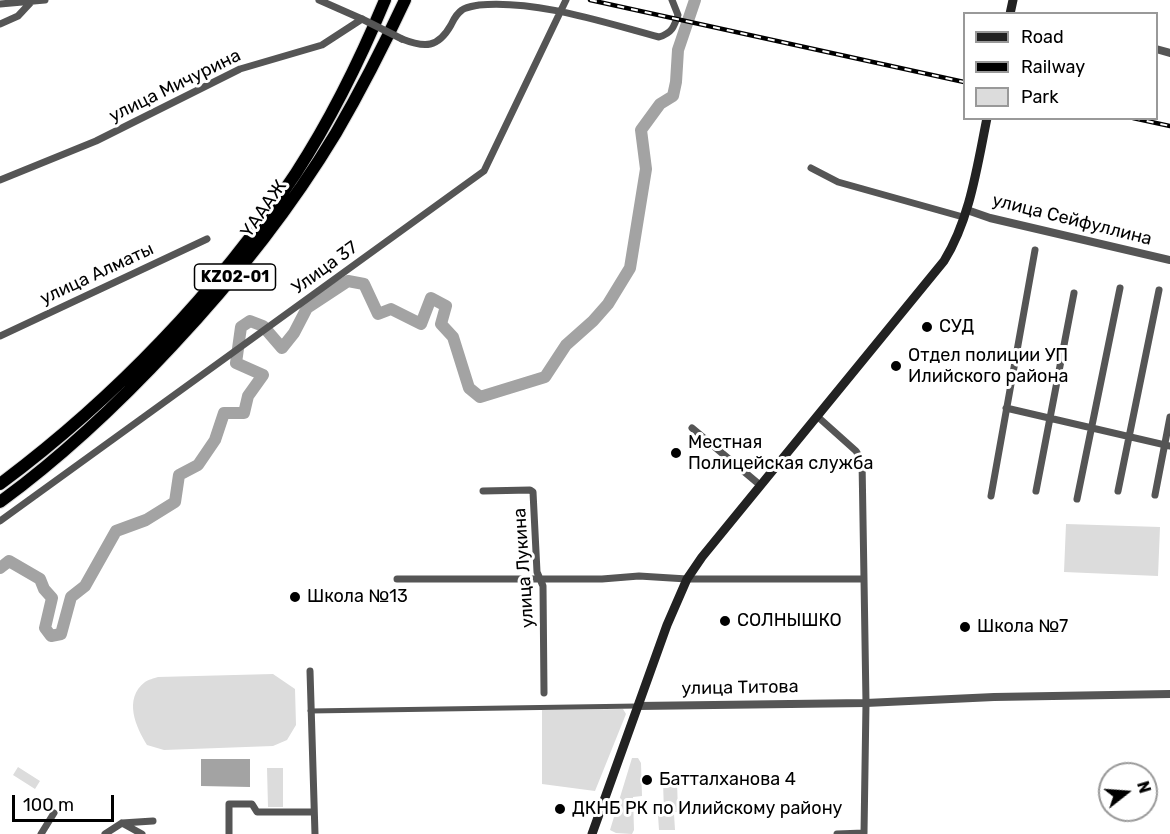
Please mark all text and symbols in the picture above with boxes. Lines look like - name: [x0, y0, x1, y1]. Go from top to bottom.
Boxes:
- legend: [963, 12, 1158, 120]
- text: Road: [1021, 26, 1064, 48]
- street label: улица Мичурина: [106, 45, 244, 127]
- text: Railway: [1021, 56, 1085, 78]
- text: Park: [1021, 86, 1058, 108]
- street label: ҮАААЖ: [236, 176, 292, 242]
- street label: улица Сейфуллина: [990, 190, 1154, 250]
- street label: Улица 37: [288, 237, 362, 299]
- street label: улица Алматы: [37, 238, 157, 310]
- road number: KZ02-01: [194, 264, 276, 290]
- place label: СУД: [939, 316, 974, 338]
- marker: СУД: [920, 320, 934, 334]
- place label: Отдел полиции УП Илийского района: [908, 345, 1068, 388]
- marker: Отдел полиции УП Илийского района: [889, 359, 903, 373]
- place label: Местная Полицейская служба: [688, 432, 873, 474]
- marker: Местная Полицейская служба: [669, 446, 683, 460]
- street label: улица Лукина: [509, 507, 539, 629]
- place label: Школа №13: [307, 586, 408, 608]
- marker: Школа №13: [288, 590, 302, 604]
- place label: СОЛНЫШКО: [737, 610, 842, 632]
- marker: СОЛНЫШКО: [718, 614, 732, 628]
- place label: Школа №7: [977, 616, 1068, 638]
- marker: Школа №7: [958, 620, 972, 634]
- street label: улица Титова: [681, 676, 799, 700]
- north arrow: [1098, 762, 1158, 822]
- place label: Батталханова 4: [659, 769, 796, 791]
- marker: Батталханова 4: [640, 773, 654, 787]
- text: N: [1133, 779, 1155, 795]
- scale bar: [15, 783, 117, 821]
- text: 100 m: [23, 794, 74, 816]
- place label: ДКНБ РК по Илийскому району: [572, 798, 842, 820]
- marker: ДКНБ РК по Илийскому району: [553, 802, 567, 816]

